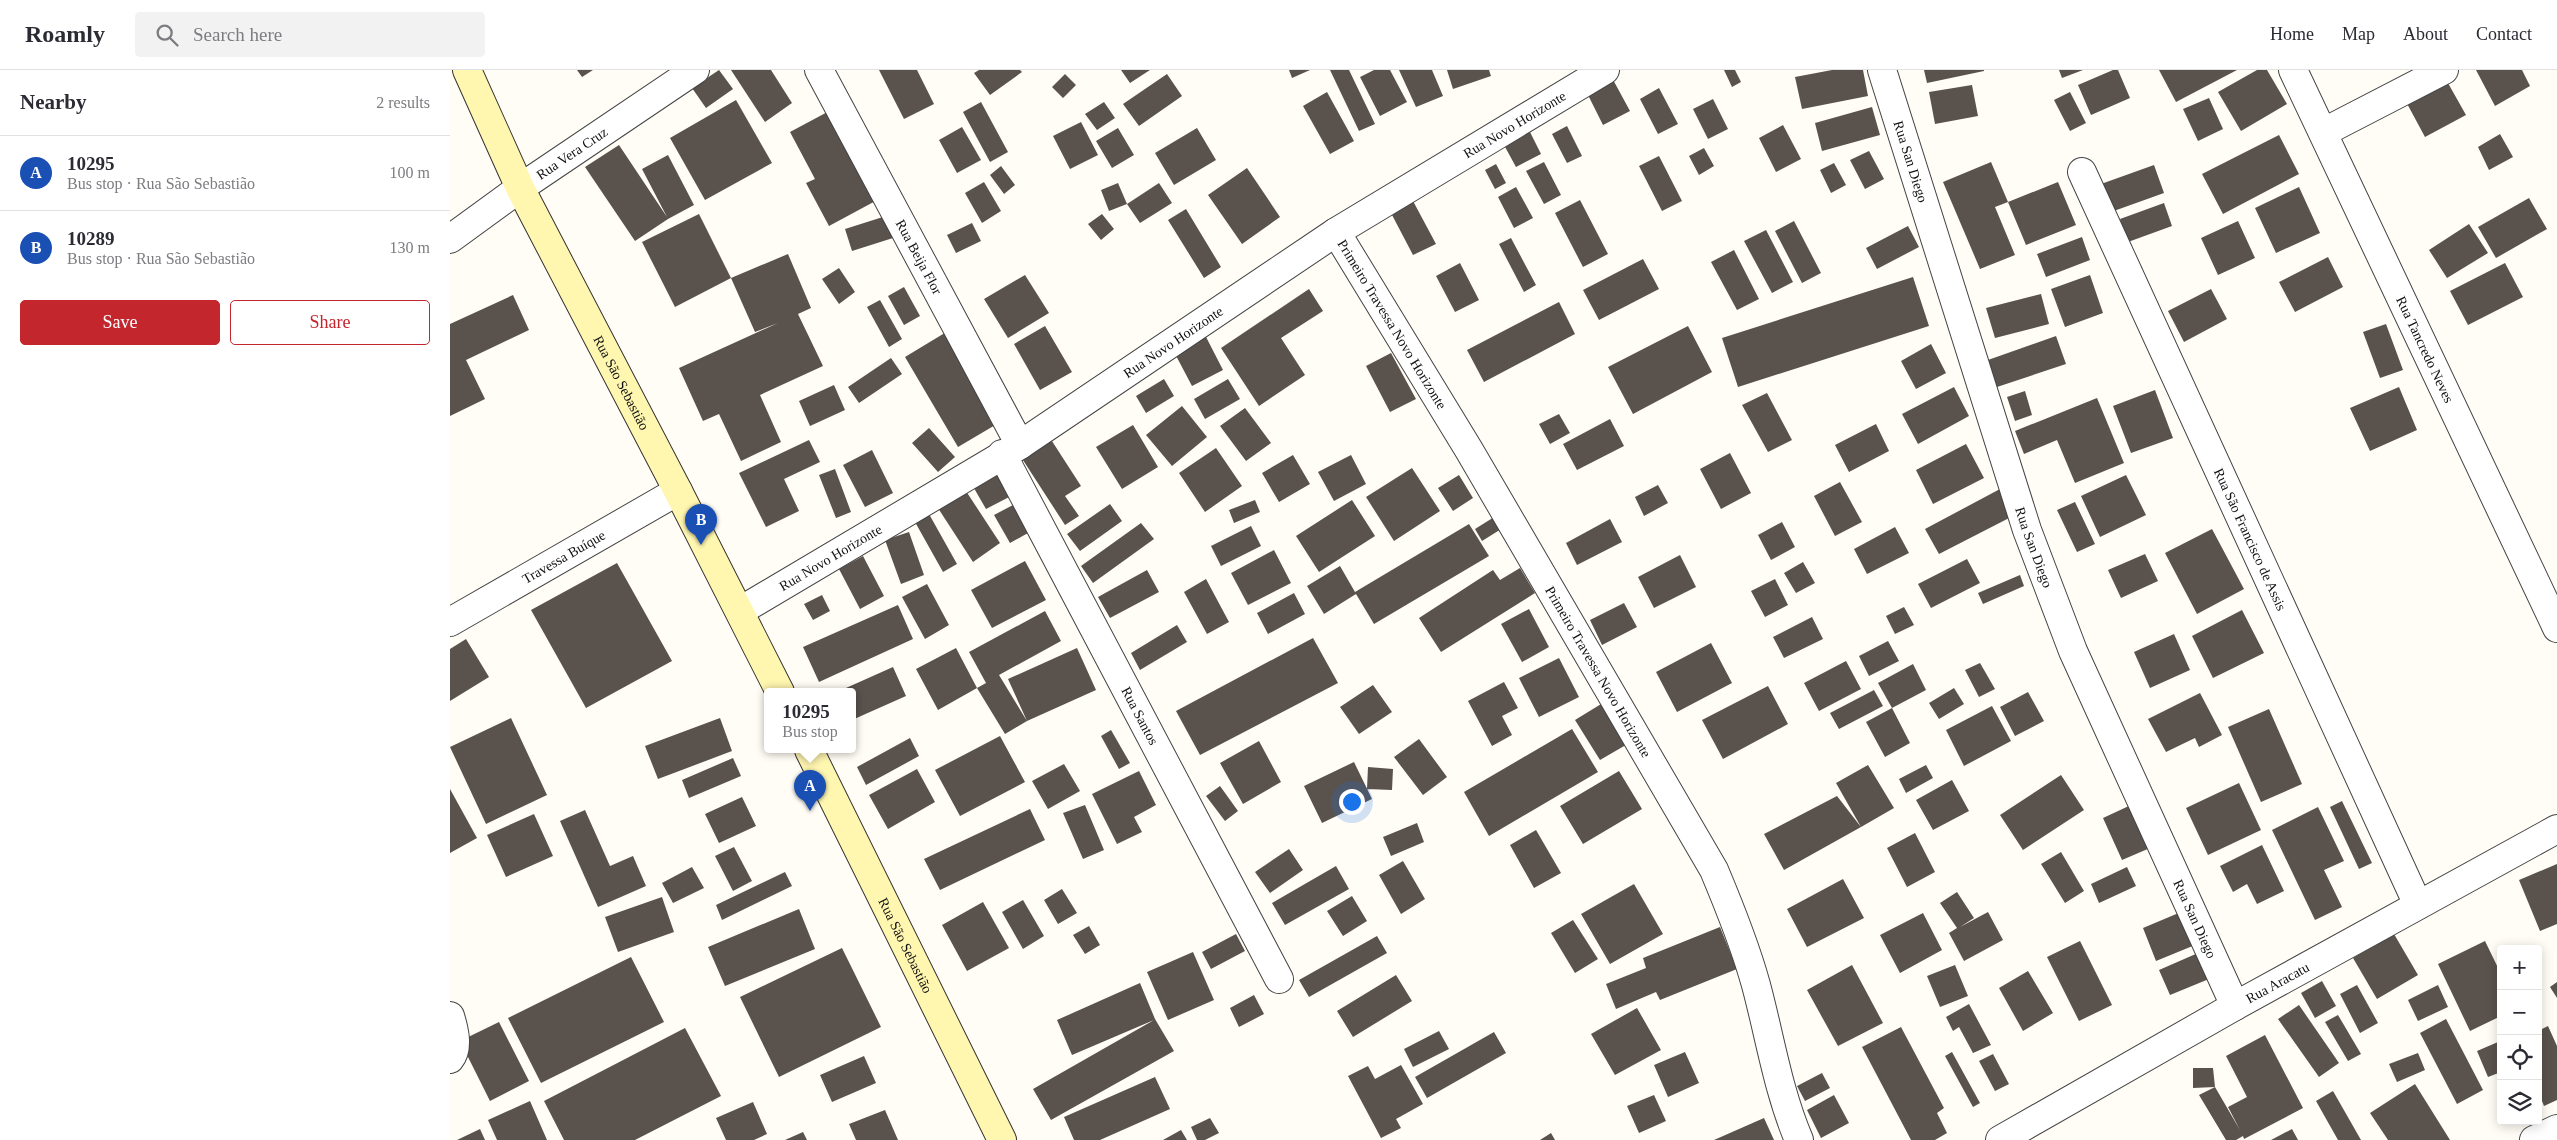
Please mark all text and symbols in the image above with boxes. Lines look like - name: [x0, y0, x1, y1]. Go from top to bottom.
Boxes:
- search box: [135, 12, 485, 57]
- text: Roamly: [25, 21, 105, 47]
- icon: search: [153, 21, 181, 49]
- text: Search here: [193, 24, 282, 45]
- text: Home: [2270, 24, 2314, 44]
- text: Map: [2342, 24, 2375, 44]
- text: About: [2403, 24, 2448, 44]
- text: Contact: [2476, 24, 2532, 44]
- street label: Rua Novo Horizonte: [1461, 88, 1569, 161]
- text: Nearby: [20, 90, 87, 114]
- text: 2 results: [376, 94, 430, 111]
- street label: Rua San Diego: [1890, 119, 1930, 204]
- street label: Rua Vera Cruz: [534, 124, 610, 183]
- text: 10295: [67, 153, 115, 174]
- text: A: [30, 164, 42, 181]
- text: 100 m: [390, 164, 430, 181]
- text: Bus stop · Rua São Sebastião: [67, 175, 255, 192]
- street label: Rua Beija Flor: [893, 217, 945, 297]
- text: 10289: [67, 228, 115, 249]
- street label: Primeiro Travessa Novo Horizonte: [1334, 237, 1449, 412]
- text: B: [31, 239, 41, 256]
- text: 130 m: [390, 239, 430, 256]
- text: Bus stop · Rua São Sebastião: [67, 250, 255, 267]
- street label: Rua Tancredo Neves: [2393, 294, 2456, 405]
- button: Save: [20, 300, 220, 345]
- button: Share: [230, 300, 430, 345]
- street label: Rua Novo Horizonte: [1121, 303, 1226, 381]
- street label: Rua São Sebastião: [590, 333, 652, 433]
- street label: Rua São Francisco de Assis: [2211, 466, 2289, 613]
- pin: B: [685, 504, 717, 545]
- street label: Rua San Diego: [2012, 505, 2055, 590]
- street label: Rua Novo Horizonte: [777, 522, 885, 594]
- street label: Travessa Buíque: [520, 527, 608, 587]
- street label: Primeiro Travessa Novo Horizonte: [1542, 584, 1654, 760]
- street label: Rua Santos: [1118, 684, 1161, 748]
- popup: [764, 688, 856, 753]
- text: 10295: [782, 701, 830, 722]
- text: Bus stop: [782, 723, 838, 740]
- pin: A: [794, 770, 826, 811]
- your location: [1339, 789, 1365, 815]
- street label: Rua San Diego: [2170, 877, 2219, 961]
- street label: Rua São Sebastião: [875, 896, 935, 996]
- map controls: [2497, 945, 2542, 1125]
- button: +: [2497, 945, 2542, 990]
- street label: Rua Aracatu: [2244, 960, 2312, 1006]
- button: −: [2497, 990, 2542, 1035]
- button: locate: [2497, 1035, 2542, 1080]
- button: layers: [2497, 1080, 2542, 1125]

